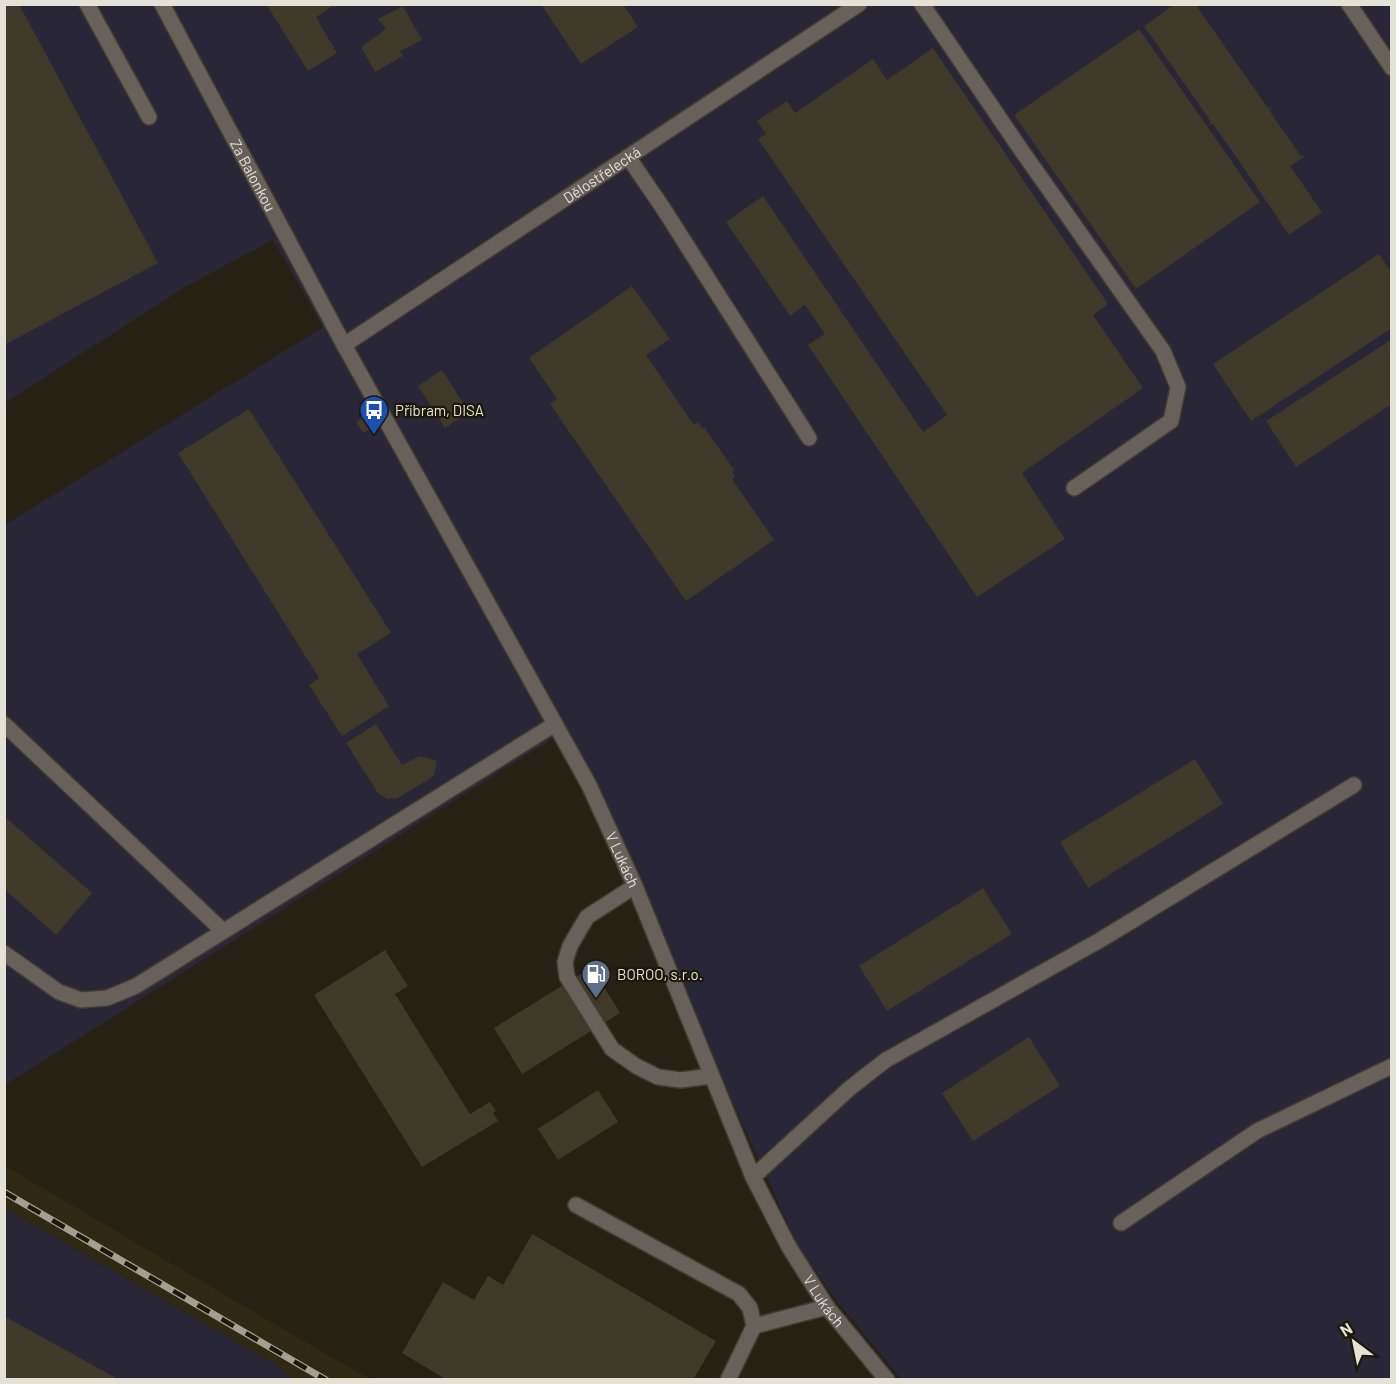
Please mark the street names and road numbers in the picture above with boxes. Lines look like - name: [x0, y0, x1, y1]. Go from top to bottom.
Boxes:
- street label: Za Balonkou: [227, 136, 280, 214]
- street label: Dělostřelecká: [559, 142, 644, 207]
- street label: V Lukách: [602, 829, 643, 890]
- street label: V Lukách: [800, 1271, 848, 1330]

